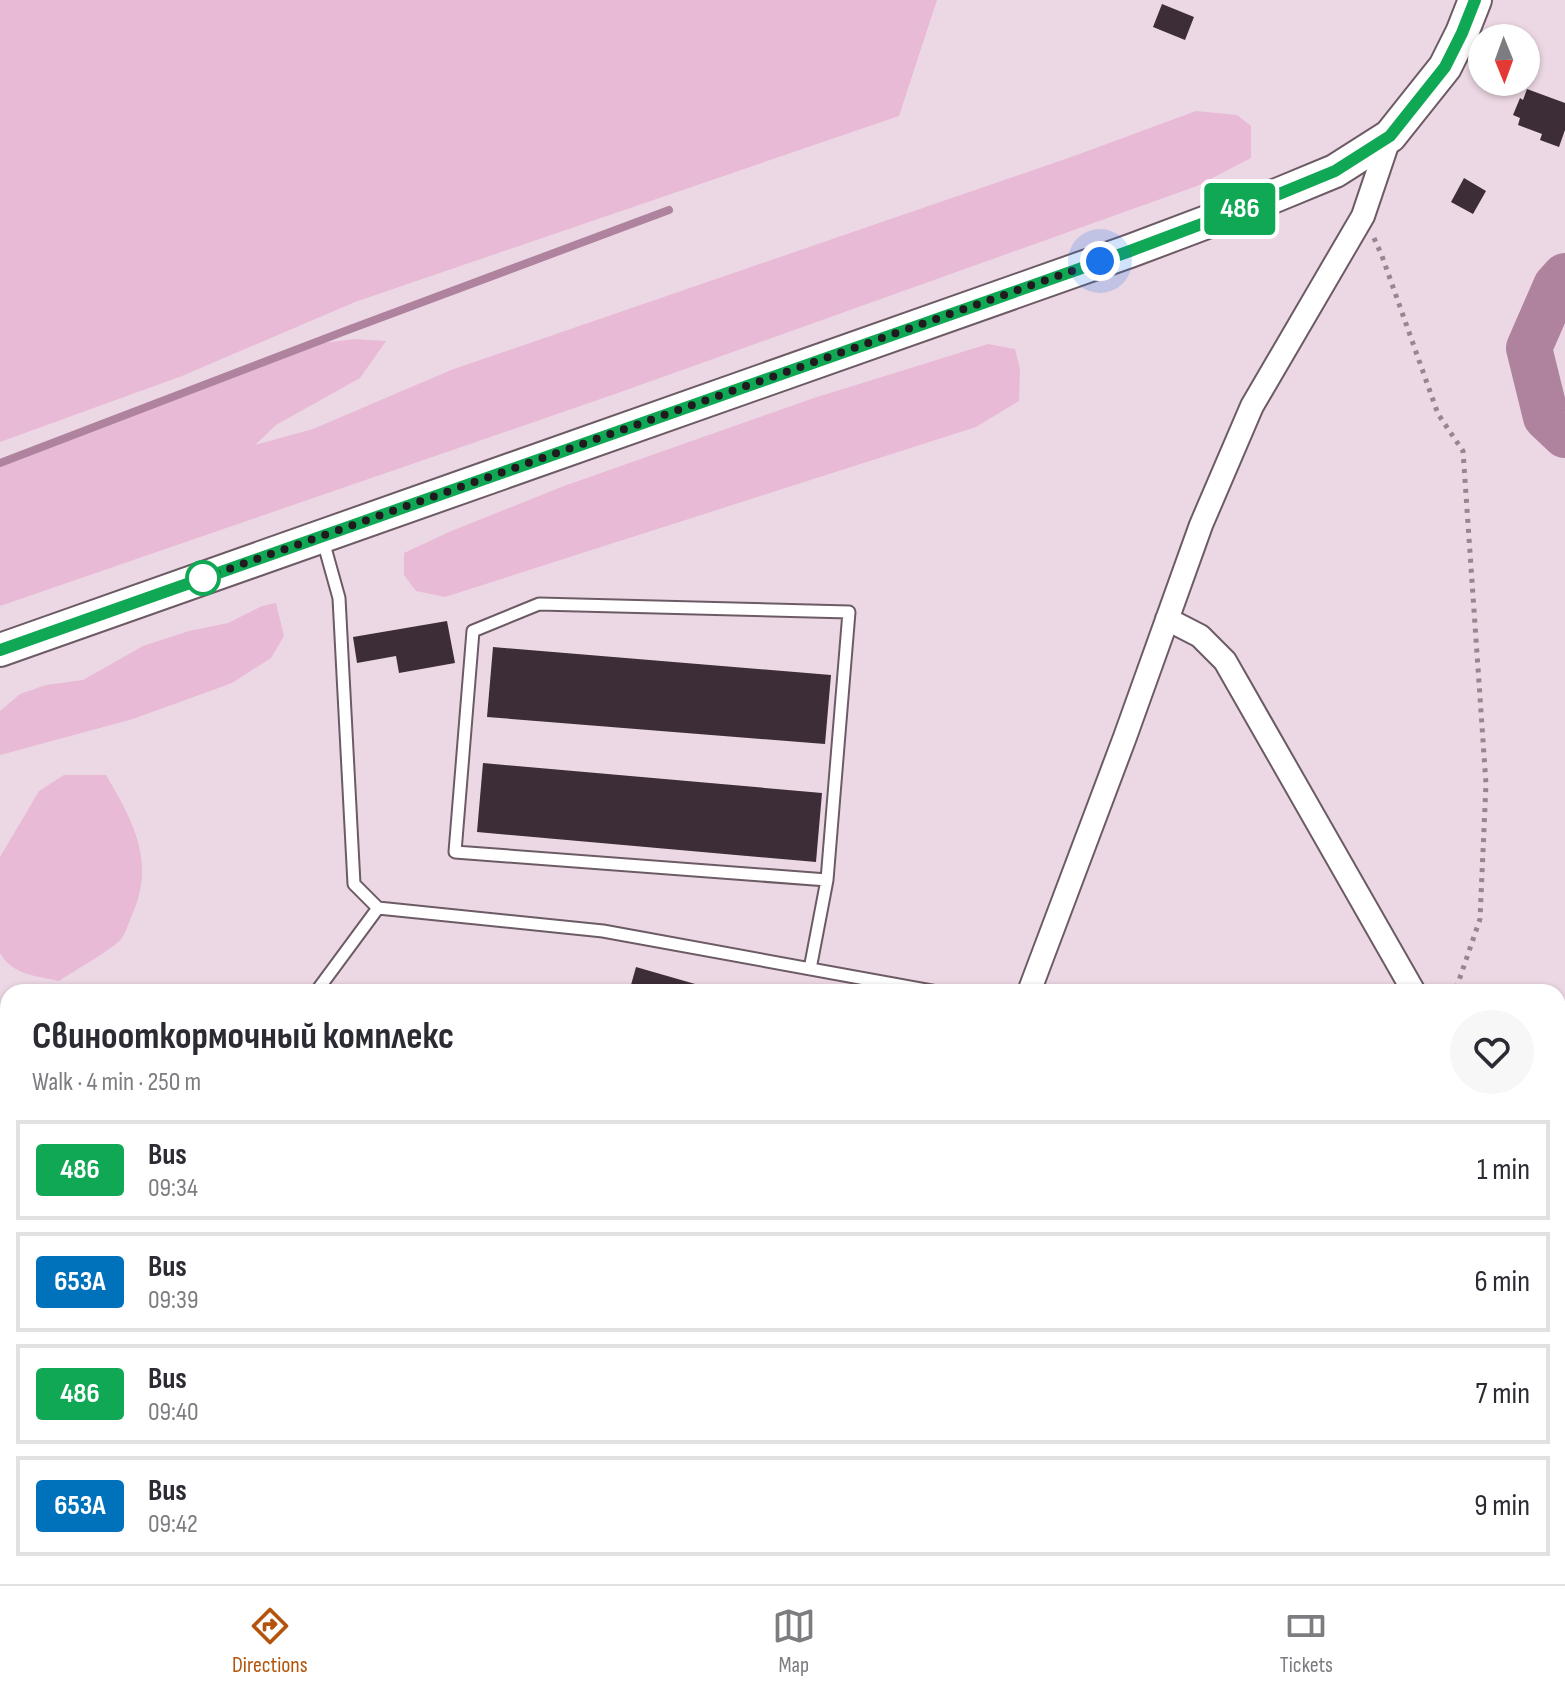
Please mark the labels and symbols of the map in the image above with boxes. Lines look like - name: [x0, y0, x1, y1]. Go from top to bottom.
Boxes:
- north arrow: [1468, 24, 1540, 96]
- line badge: 486: [1194, 183, 1286, 235]
- your location: [1080, 241, 1120, 281]
- unlabelled marker: [186, 561, 220, 595]

